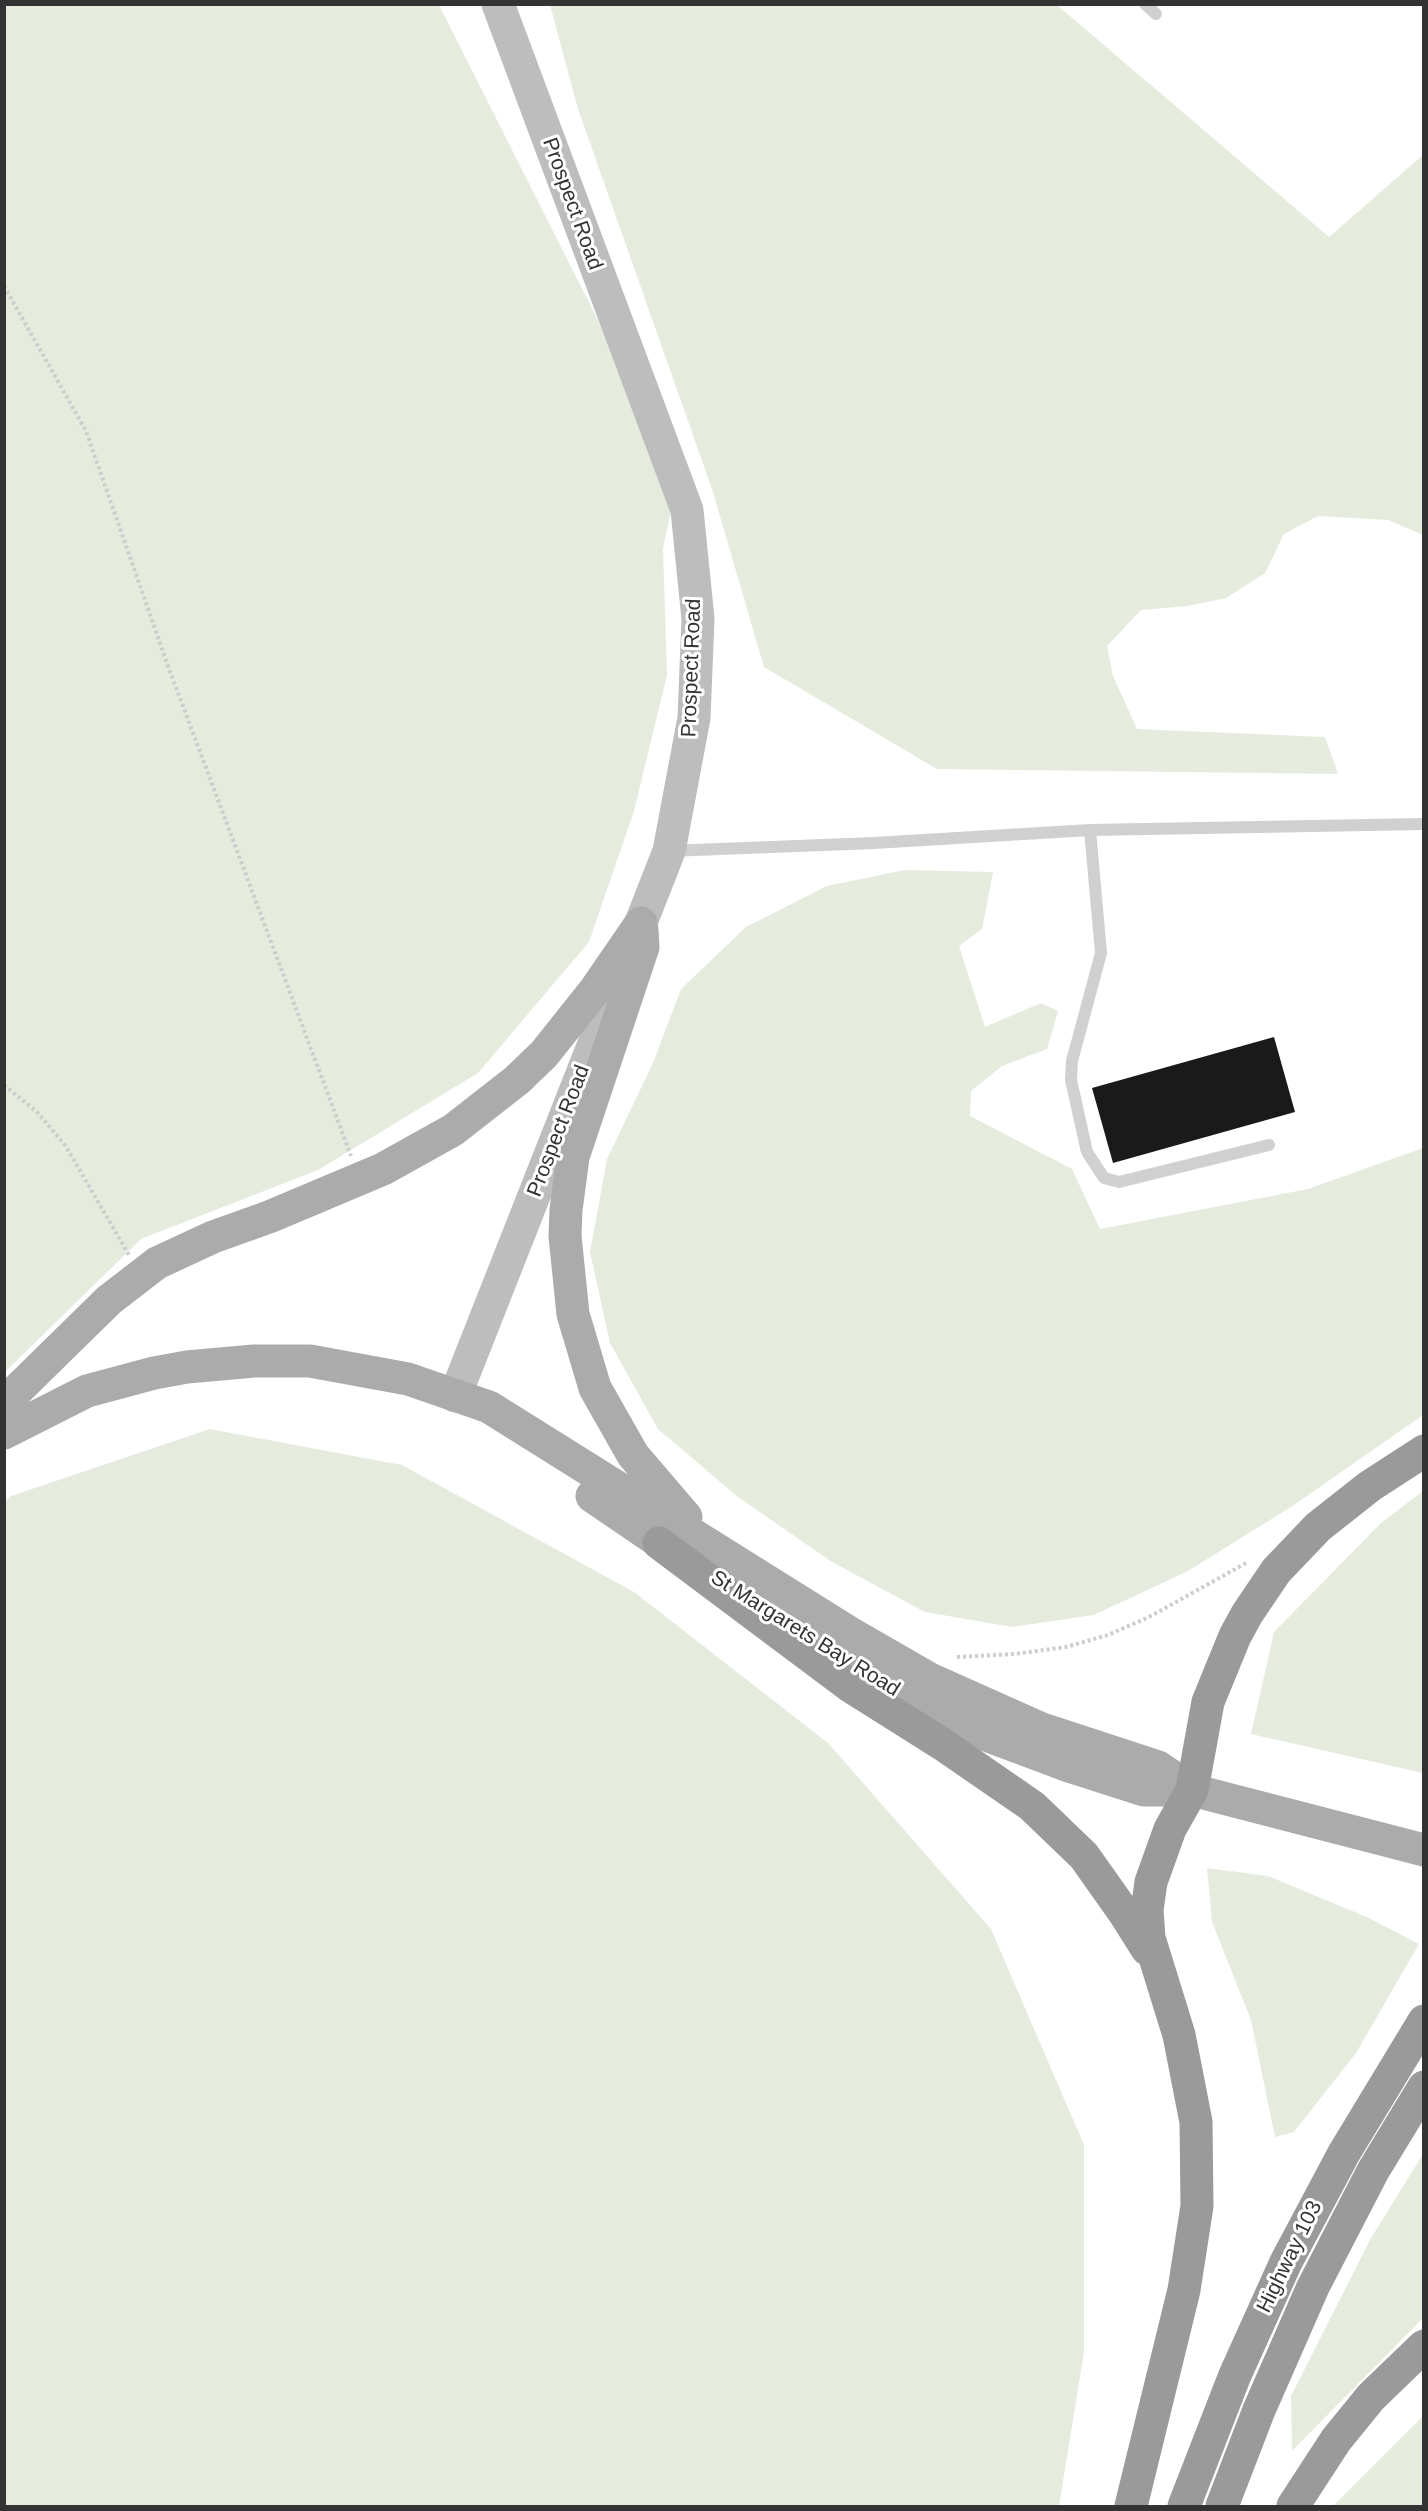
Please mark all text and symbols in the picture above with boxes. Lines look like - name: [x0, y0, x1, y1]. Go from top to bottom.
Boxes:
- street label: Prospect Road: [536, 134, 608, 274]
- street label: Prospect Road: [677, 598, 707, 738]
- street label: Prospect Road: [522, 1062, 596, 1200]
- street label: St Margarets Bay Road: [706, 1565, 904, 1703]
- street label: Highway 103: [1252, 2197, 1328, 2317]

